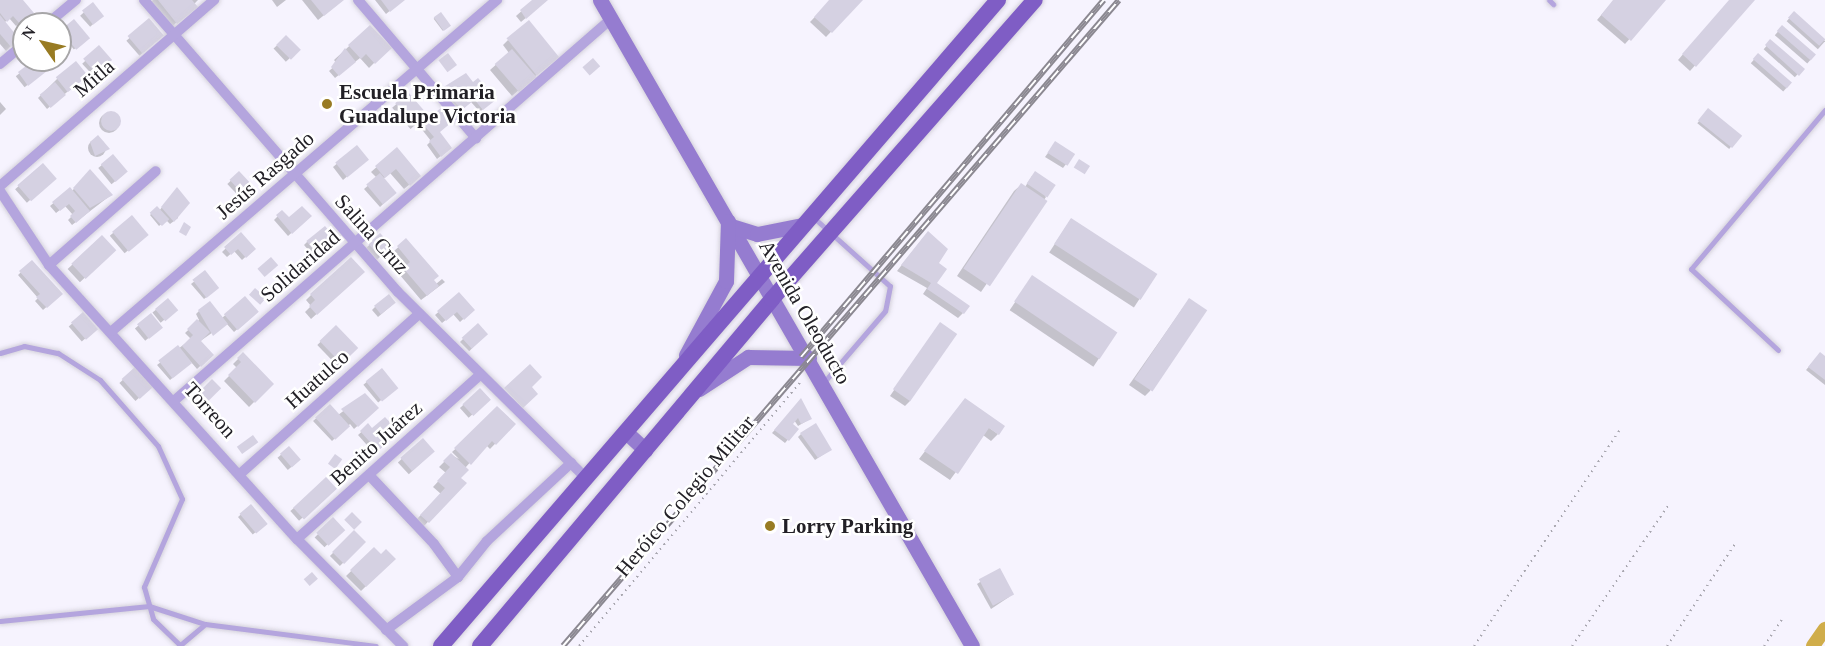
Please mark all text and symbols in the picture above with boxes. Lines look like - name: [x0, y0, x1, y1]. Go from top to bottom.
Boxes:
- north arrow: [12, 12, 72, 72]
- text: N: [18, 23, 39, 42]
- street label: Mitla: [69, 54, 119, 102]
- place label: Escuela Primaria Guadalupe Victoria: [339, 79, 516, 129]
- marker: Escuela Primaria Guadalupe Victoria: [320, 97, 334, 111]
- street label: Jesús Rasgado: [211, 126, 319, 224]
- street label: Salina Cruz: [330, 189, 414, 279]
- street label: Solidaridad: [255, 225, 345, 307]
- street label: Avenida Oleoducto: [754, 235, 856, 389]
- street label: Huatulco: [280, 344, 354, 414]
- street label: Torreon: [178, 377, 242, 443]
- street label: Benito Juárez: [325, 395, 427, 491]
- street label: Heróico Colegio Militar: [610, 410, 760, 582]
- place label: Lorry Parking: [782, 513, 913, 539]
- marker: Lorry Parking: [763, 519, 777, 533]

